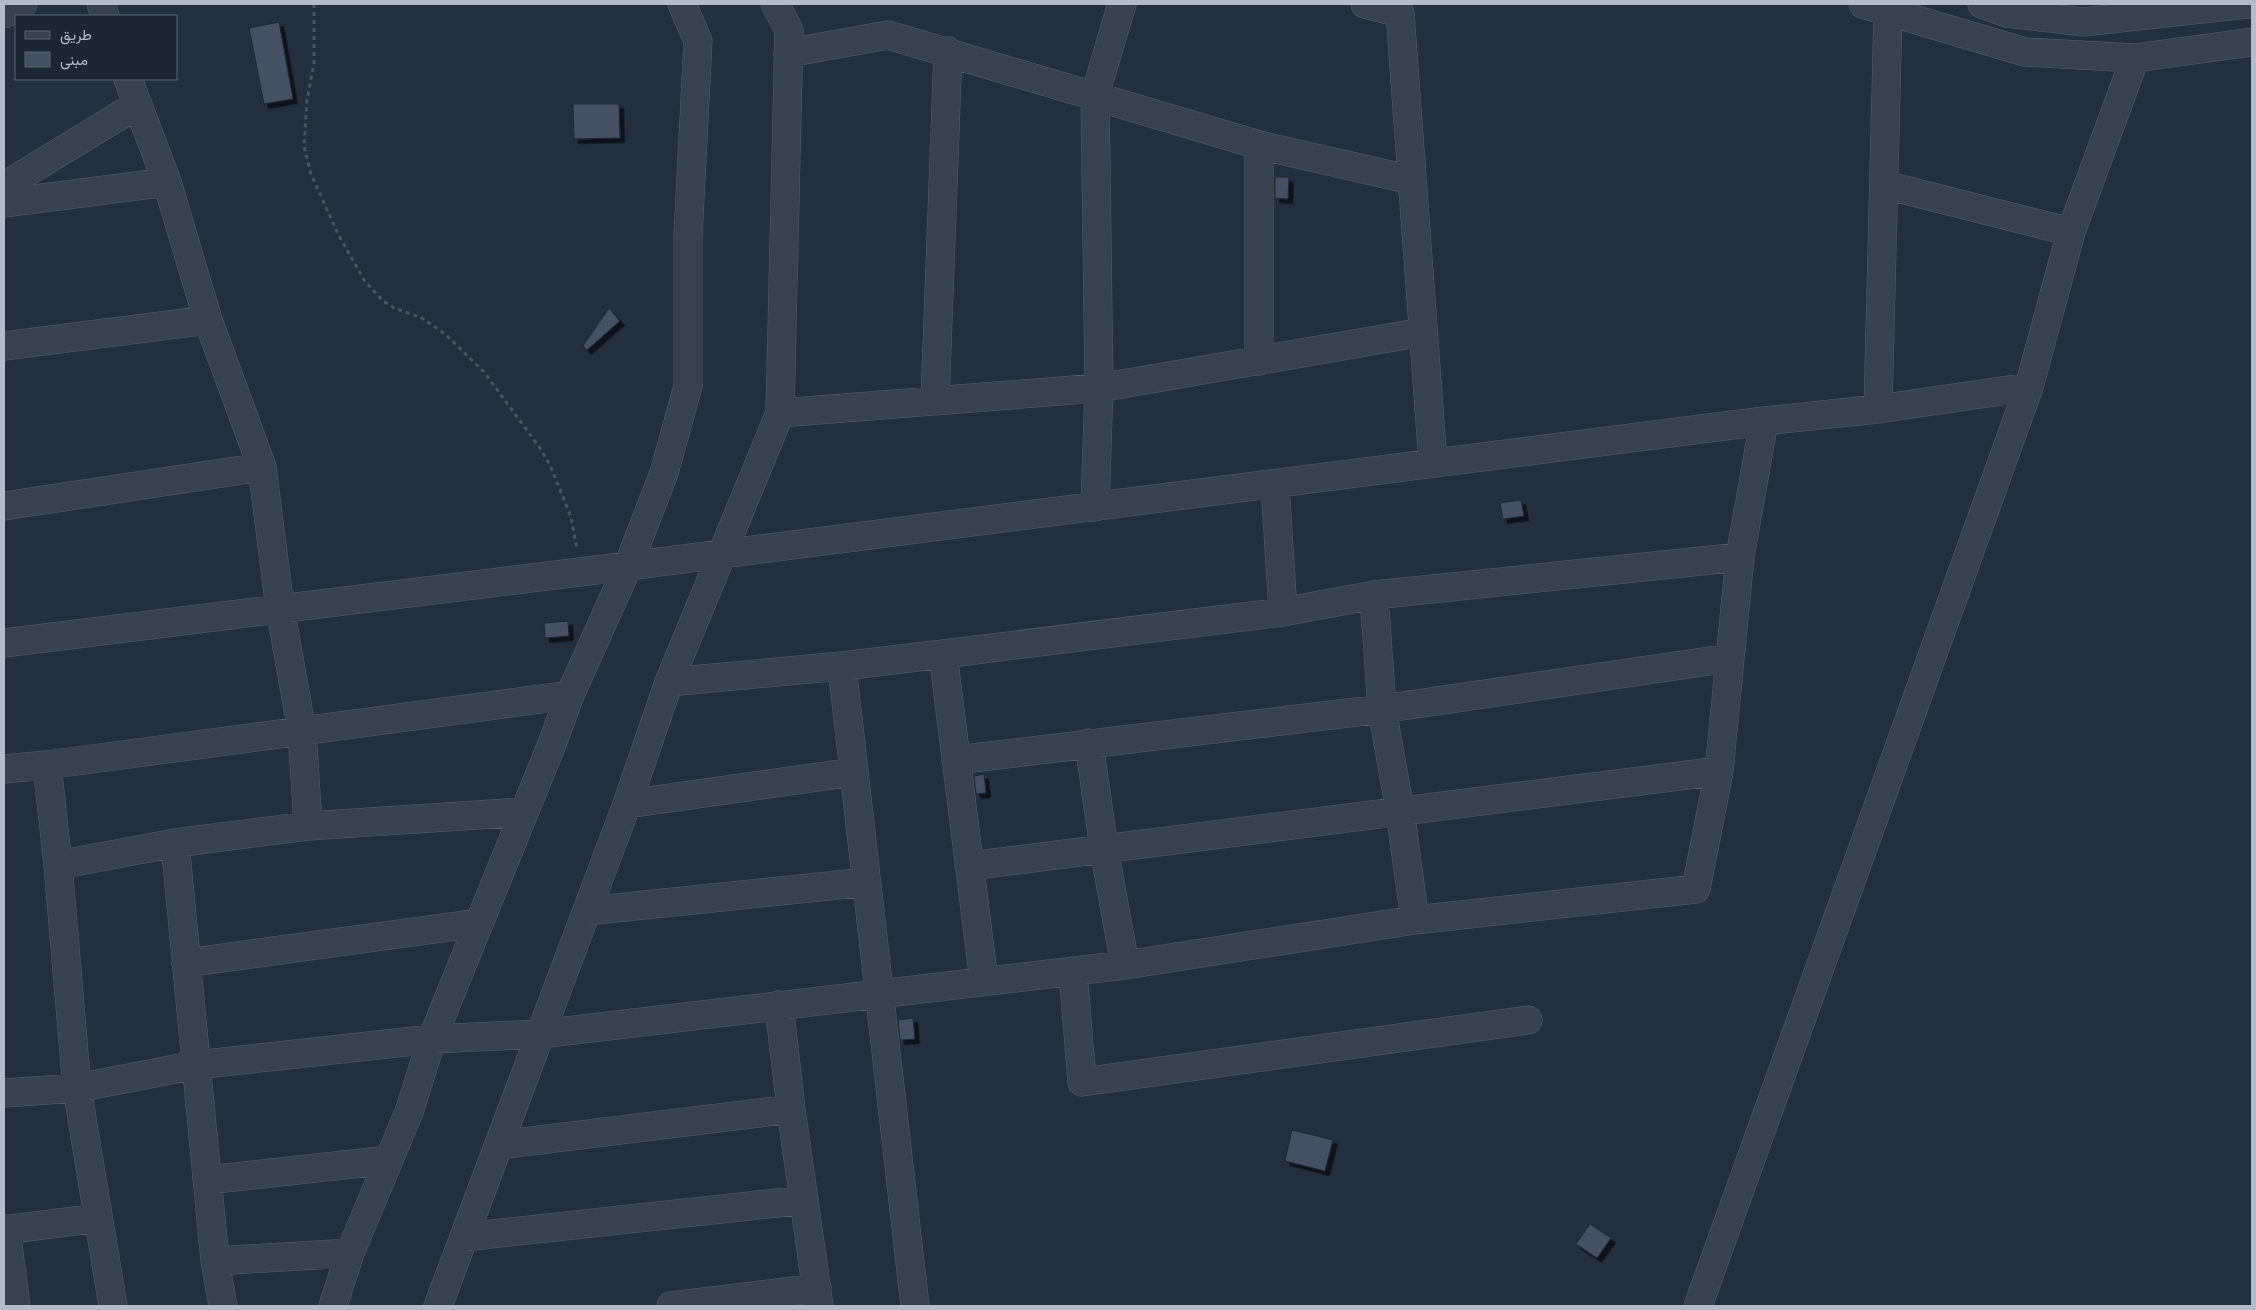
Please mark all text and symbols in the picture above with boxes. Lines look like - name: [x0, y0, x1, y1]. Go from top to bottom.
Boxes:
- legend: [15, 15, 178, 80]
- text: طريق: [60, 24, 92, 46]
- text: مبنى: [60, 49, 88, 71]

